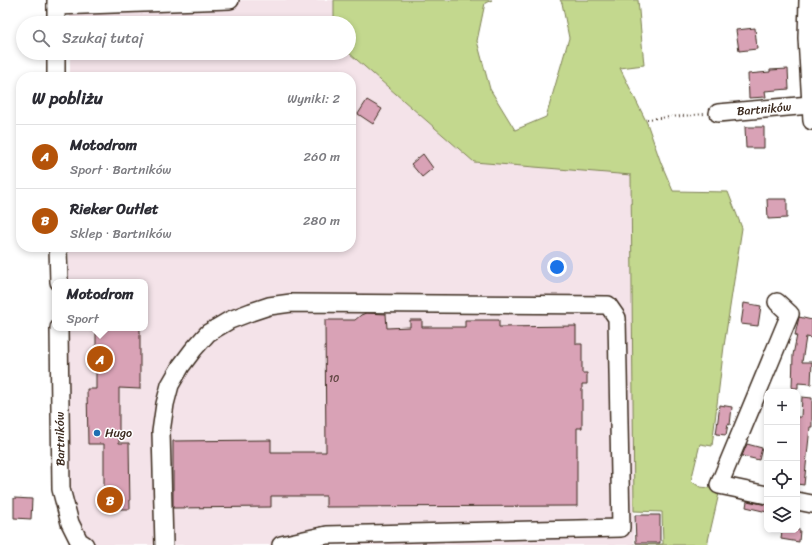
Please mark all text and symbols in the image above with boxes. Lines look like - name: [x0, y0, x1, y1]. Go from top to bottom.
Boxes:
- search box: [16, 16, 356, 60]
- text: Szukaj tutaj: [62, 25, 143, 51]
- icon: search: [30, 27, 52, 49]
- text: W pobliżu: [32, 83, 103, 113]
- text: Wyniki: 2: [287, 87, 340, 110]
- street label: Bartników: [736, 96, 793, 122]
- text: Motodrom: [70, 132, 137, 158]
- text: A: [41, 145, 49, 168]
- text: 260 m: [304, 145, 340, 168]
- text: Sport · Bartników: [70, 158, 171, 181]
- text: Rieker Outlet: [70, 196, 159, 222]
- text: B: [41, 209, 49, 232]
- text: 280 m: [303, 209, 340, 232]
- text: Sklep · Bartników: [70, 222, 171, 245]
- your location: [547, 257, 567, 277]
- popup: [52, 279, 148, 331]
- text: Motodrom: [66, 281, 134, 307]
- text: Sport: [66, 307, 99, 330]
- pin: A: [87, 344, 113, 374]
- house number: 10: [329, 370, 339, 388]
- map controls: [764, 389, 800, 533]
- button: +: [764, 389, 800, 425]
- street label: Bartników: [49, 411, 71, 466]
- place label: Hugo: [105, 422, 132, 444]
- button: −: [764, 425, 800, 461]
- marker: Hugo: [92, 428, 102, 438]
- button: locate: [764, 461, 800, 497]
- pin: B: [97, 485, 123, 515]
- button: layers: [764, 497, 800, 533]

